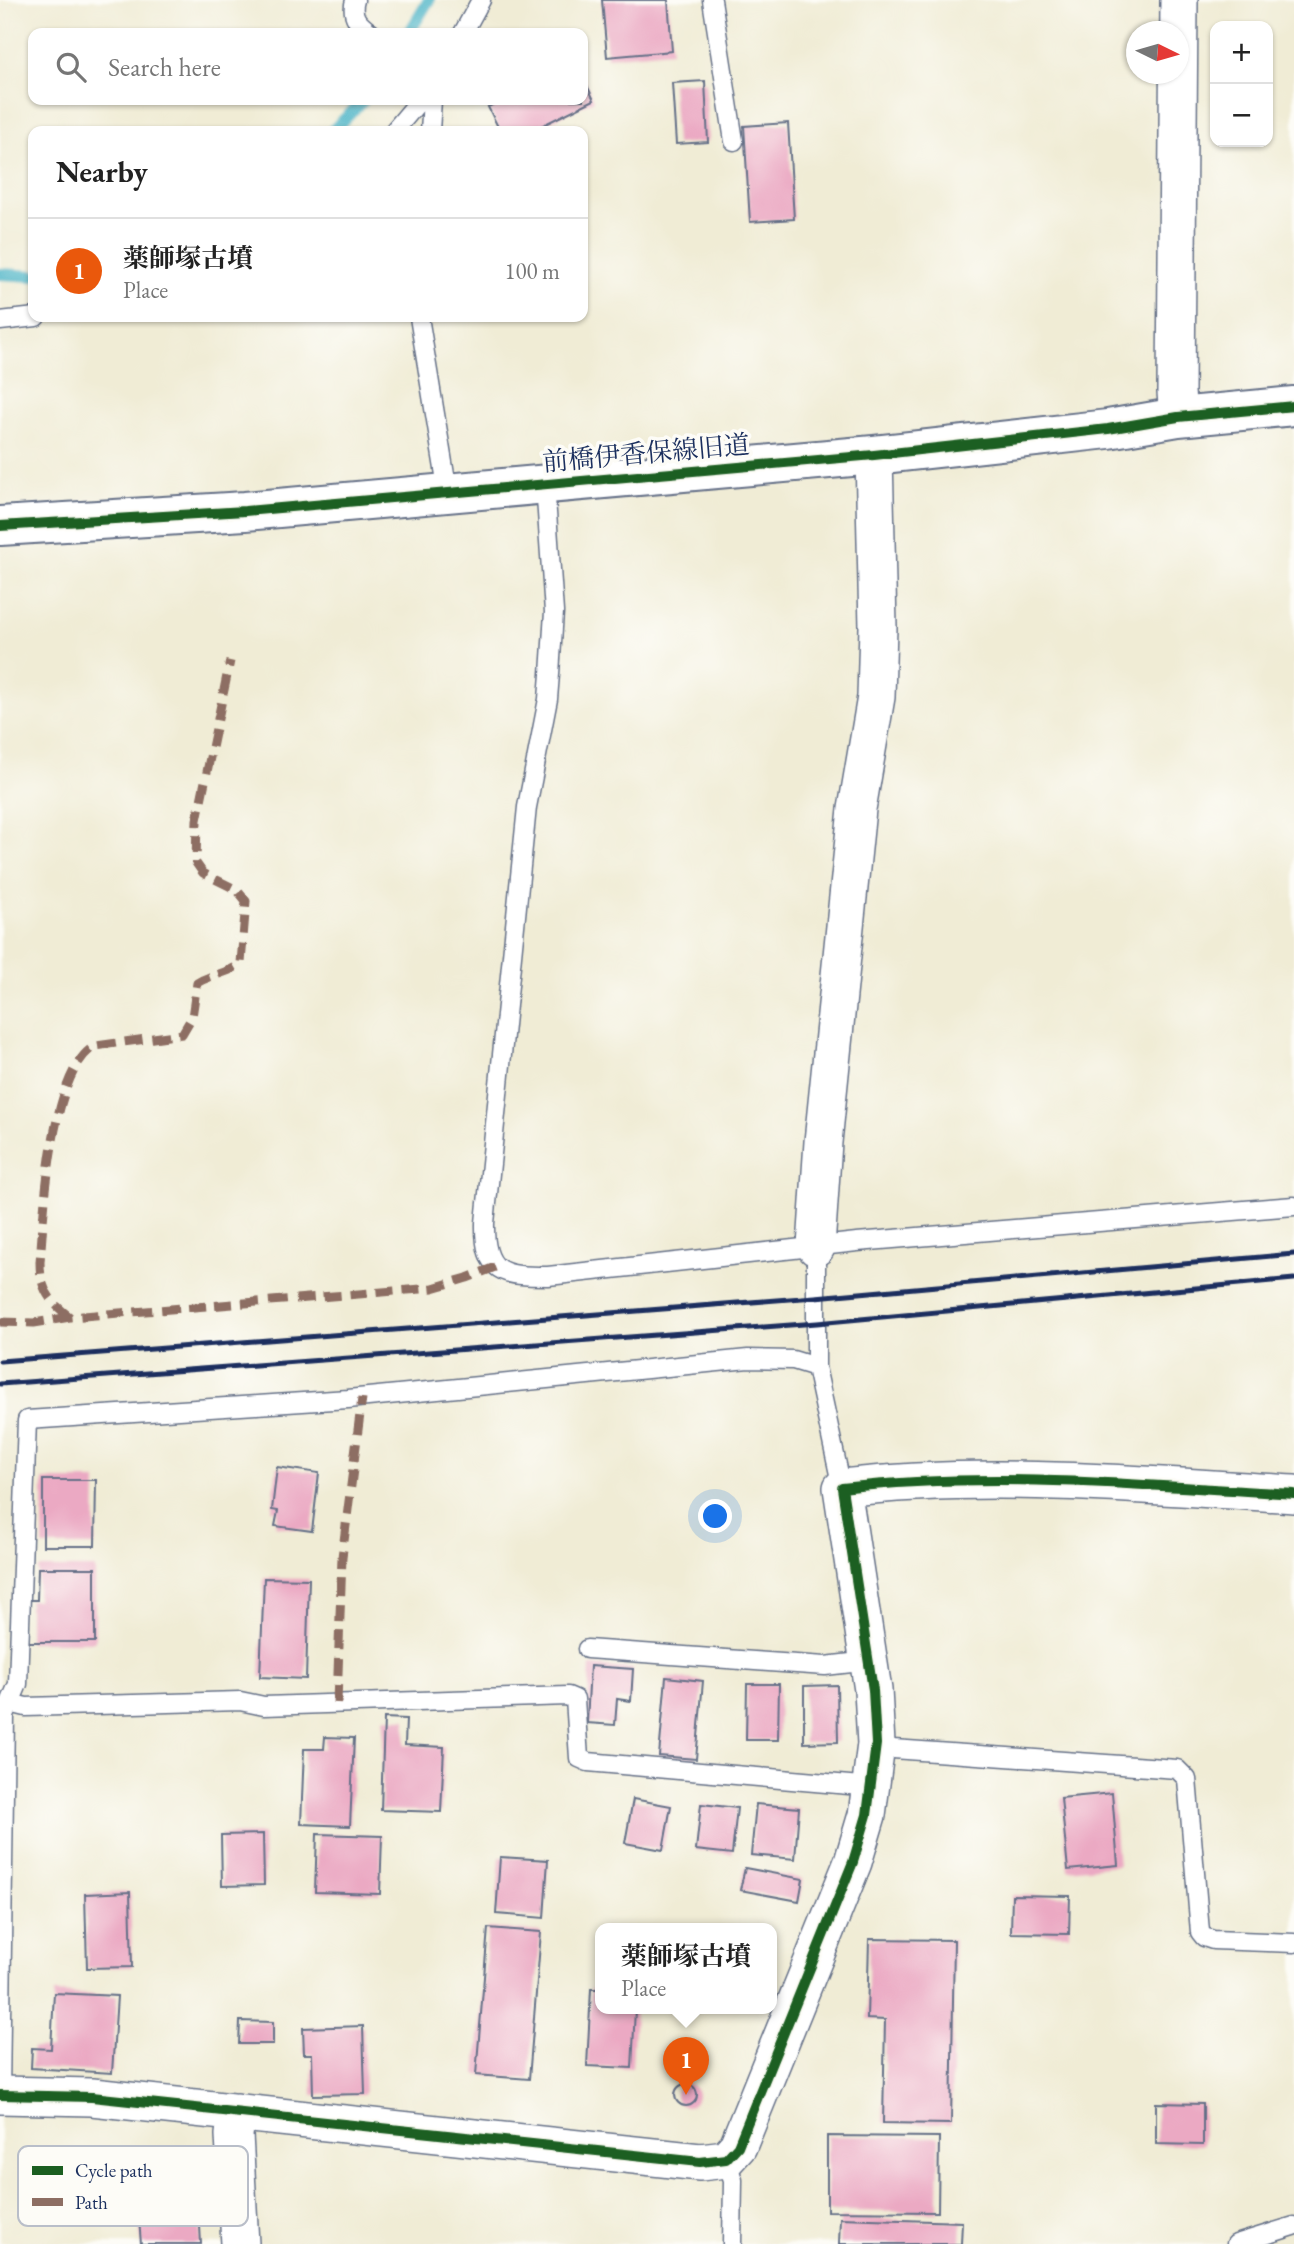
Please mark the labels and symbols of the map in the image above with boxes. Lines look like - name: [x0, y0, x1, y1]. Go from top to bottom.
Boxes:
- north arrow: [1126, 21, 1189, 84]
- street label: 前橋伊香保線旧道: [541, 427, 751, 479]
- your location: [698, 1499, 732, 1533]
- pin: 1: [663, 2037, 709, 2095]
- legend: [18, 2146, 248, 2226]
- text: Cycle path: [75, 2158, 153, 2183]
- text: Path: [75, 2190, 108, 2215]

